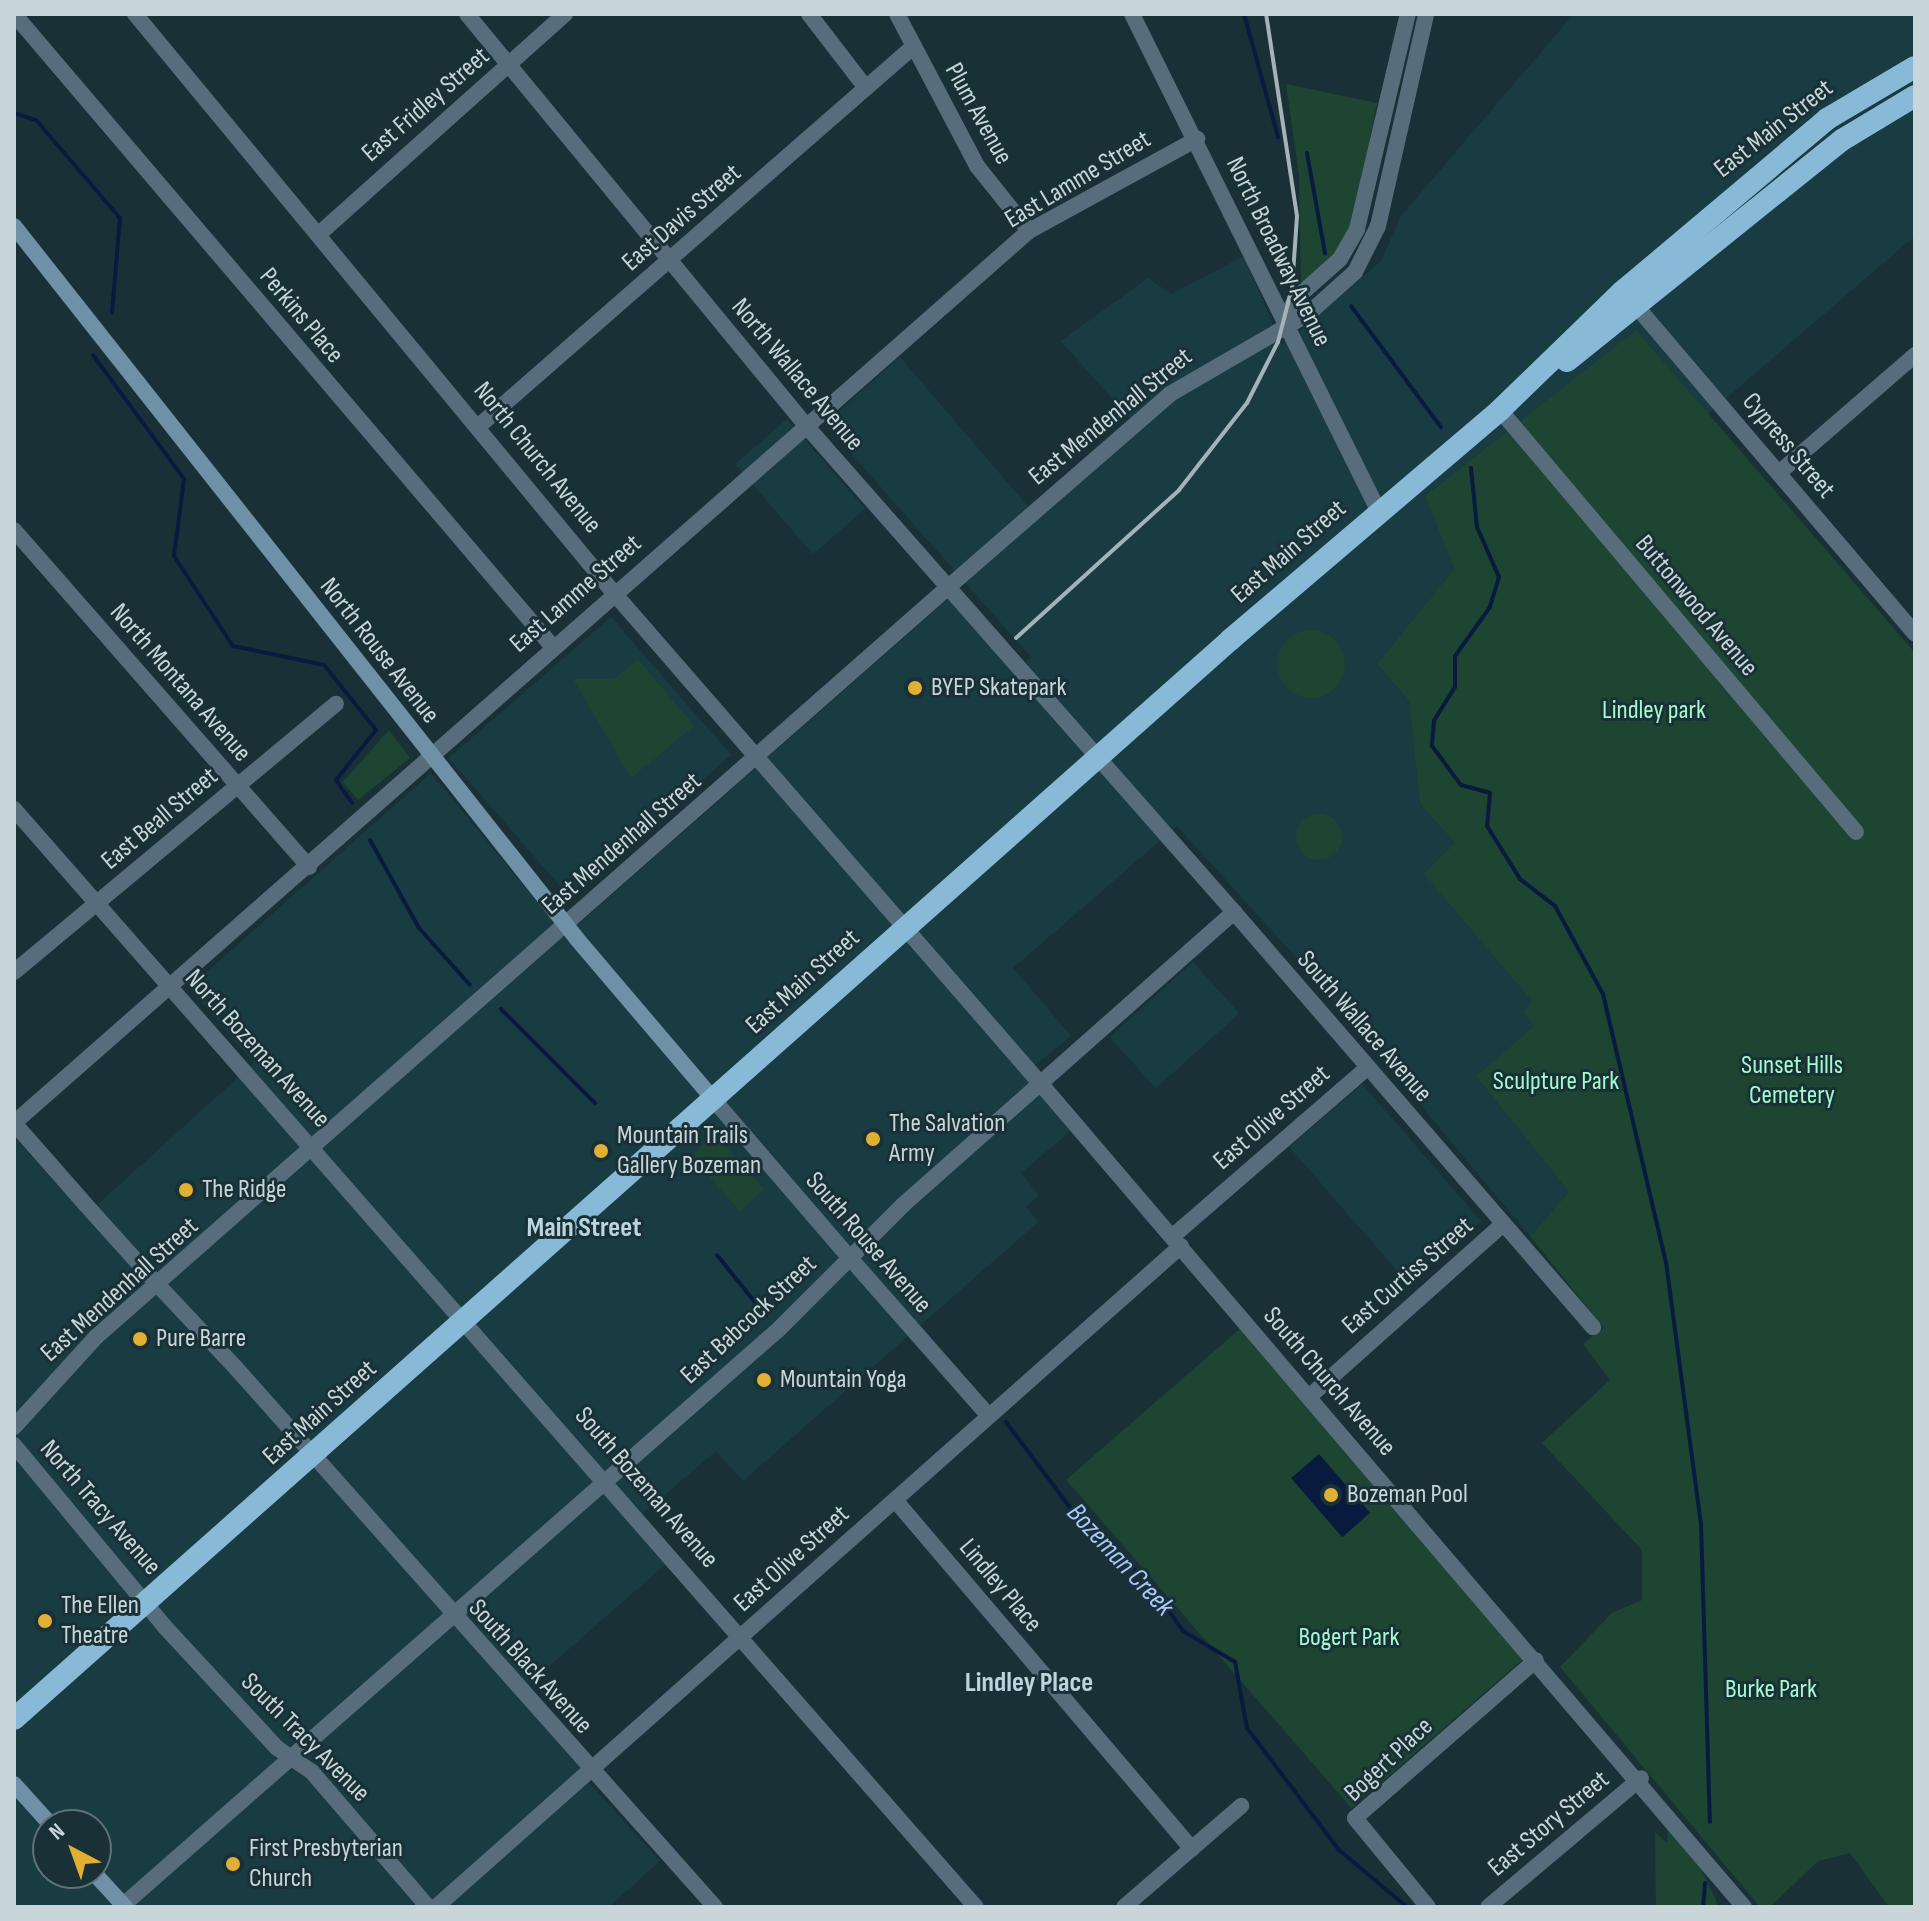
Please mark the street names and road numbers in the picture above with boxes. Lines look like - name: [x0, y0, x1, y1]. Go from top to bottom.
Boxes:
- street label: East Fridley Street: [356, 41, 496, 169]
- street label: Plum Avenue: [937, 58, 1019, 170]
- street label: East Main Street: [1708, 73, 1840, 185]
- street label: East Lamme Street: [1000, 124, 1156, 236]
- street label: North Broadway Avenue: [1219, 152, 1337, 352]
- street label: East Davis Street: [616, 158, 748, 278]
- street label: Perkins Place: [252, 262, 350, 370]
- street label: North Wallace Avenue: [724, 292, 870, 458]
- street label: East Mendenhall Street: [1023, 342, 1199, 492]
- street label: North Church Avenue: [466, 376, 608, 540]
- street label: Cypress Street: [1735, 387, 1841, 505]
- street label: East Main Street: [1225, 494, 1353, 610]
- street label: East Lamme Street: [504, 528, 648, 660]
- street label: Buttonwood Avenue: [1628, 529, 1764, 683]
- street label: North Rouse Avenue: [313, 572, 445, 730]
- street label: North Montana Avenue: [103, 598, 257, 768]
- street label: East Beall Street: [95, 761, 225, 877]
- street label: East Mendenhall Street: [536, 766, 708, 922]
- street label: East Main Street: [740, 923, 866, 1041]
- street label: South Wallace Avenue: [1290, 945, 1438, 1109]
- street label: North Bozeman Avenue: [178, 963, 336, 1135]
- street label: East Olive Street: [1207, 1059, 1337, 1177]
- street label: South Rouse Avenue: [798, 1166, 938, 1320]
- street label: East Mendenhall Street: [35, 1211, 205, 1369]
- street label: East Curtiss Street: [1336, 1211, 1480, 1341]
- street label: East Babcock Street: [675, 1249, 823, 1391]
- street label: South Church Avenue: [1256, 1301, 1402, 1463]
- street label: East Main Street: [257, 1354, 383, 1472]
- street label: South Bozeman Avenue: [568, 1401, 724, 1575]
- street label: North Tracy Avenue: [33, 1434, 167, 1582]
- street label: East Olive Street: [728, 1499, 856, 1619]
- street label: Lindley Place: [952, 1533, 1048, 1639]
- street label: South Black Avenue: [461, 1593, 599, 1741]
- street label: South Tracy Avenue: [234, 1667, 376, 1809]
- street label: Bogert Place: [1338, 1711, 1440, 1809]
- street label: East Story Street: [1482, 1764, 1616, 1884]

